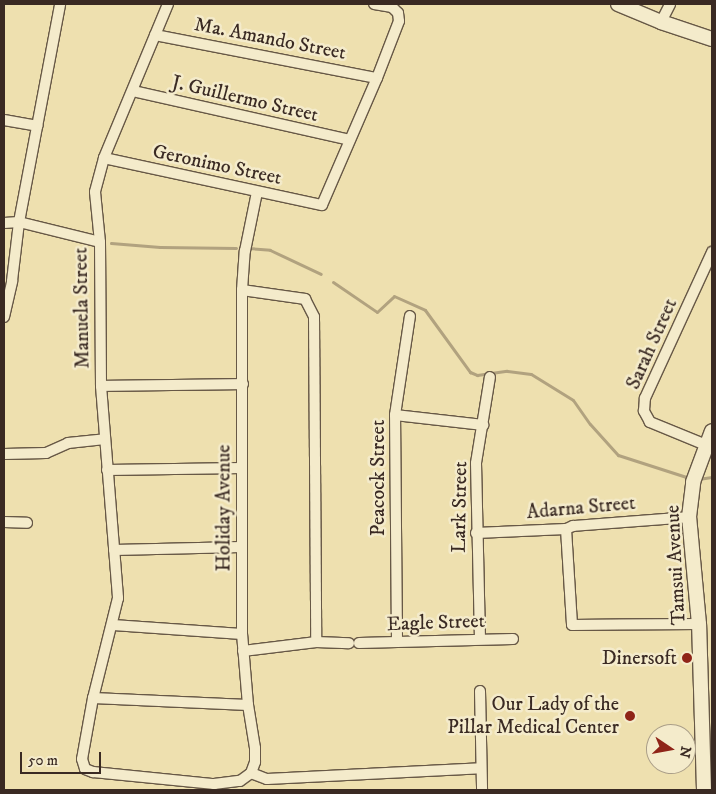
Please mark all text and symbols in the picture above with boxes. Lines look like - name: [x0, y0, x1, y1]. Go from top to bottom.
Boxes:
- street label: Ma. Amando Street: [192, 13, 348, 65]
- street label: J. Guillermo Street: [170, 71, 320, 127]
- street label: Geronimo Street: [150, 140, 284, 190]
- street label: Manuela Street: [69, 247, 95, 369]
- street label: Sarah Street: [621, 295, 683, 393]
- street label: Peacock Street: [366, 420, 390, 536]
- street label: Holiday Avenue: [212, 444, 236, 572]
- street label: Lark Street: [447, 461, 473, 553]
- street label: Adarna Street: [526, 491, 636, 525]
- street label: Tamsui Avenue: [661, 504, 691, 626]
- street label: Eagle Street: [387, 609, 485, 637]
- place label: Dinersoft: [602, 646, 677, 670]
- marker: Dinersoft: [681, 652, 693, 664]
- place label: Our Lady of the Pillar Medical Center: [447, 692, 619, 739]
- marker: Our Lady of the Pillar Medical Center: [623, 709, 637, 723]
- north arrow: [646, 724, 696, 774]
- scale bar: [22, 742, 104, 774]
- text: N: [675, 744, 695, 759]
- text: 50 m: [28, 751, 58, 770]

